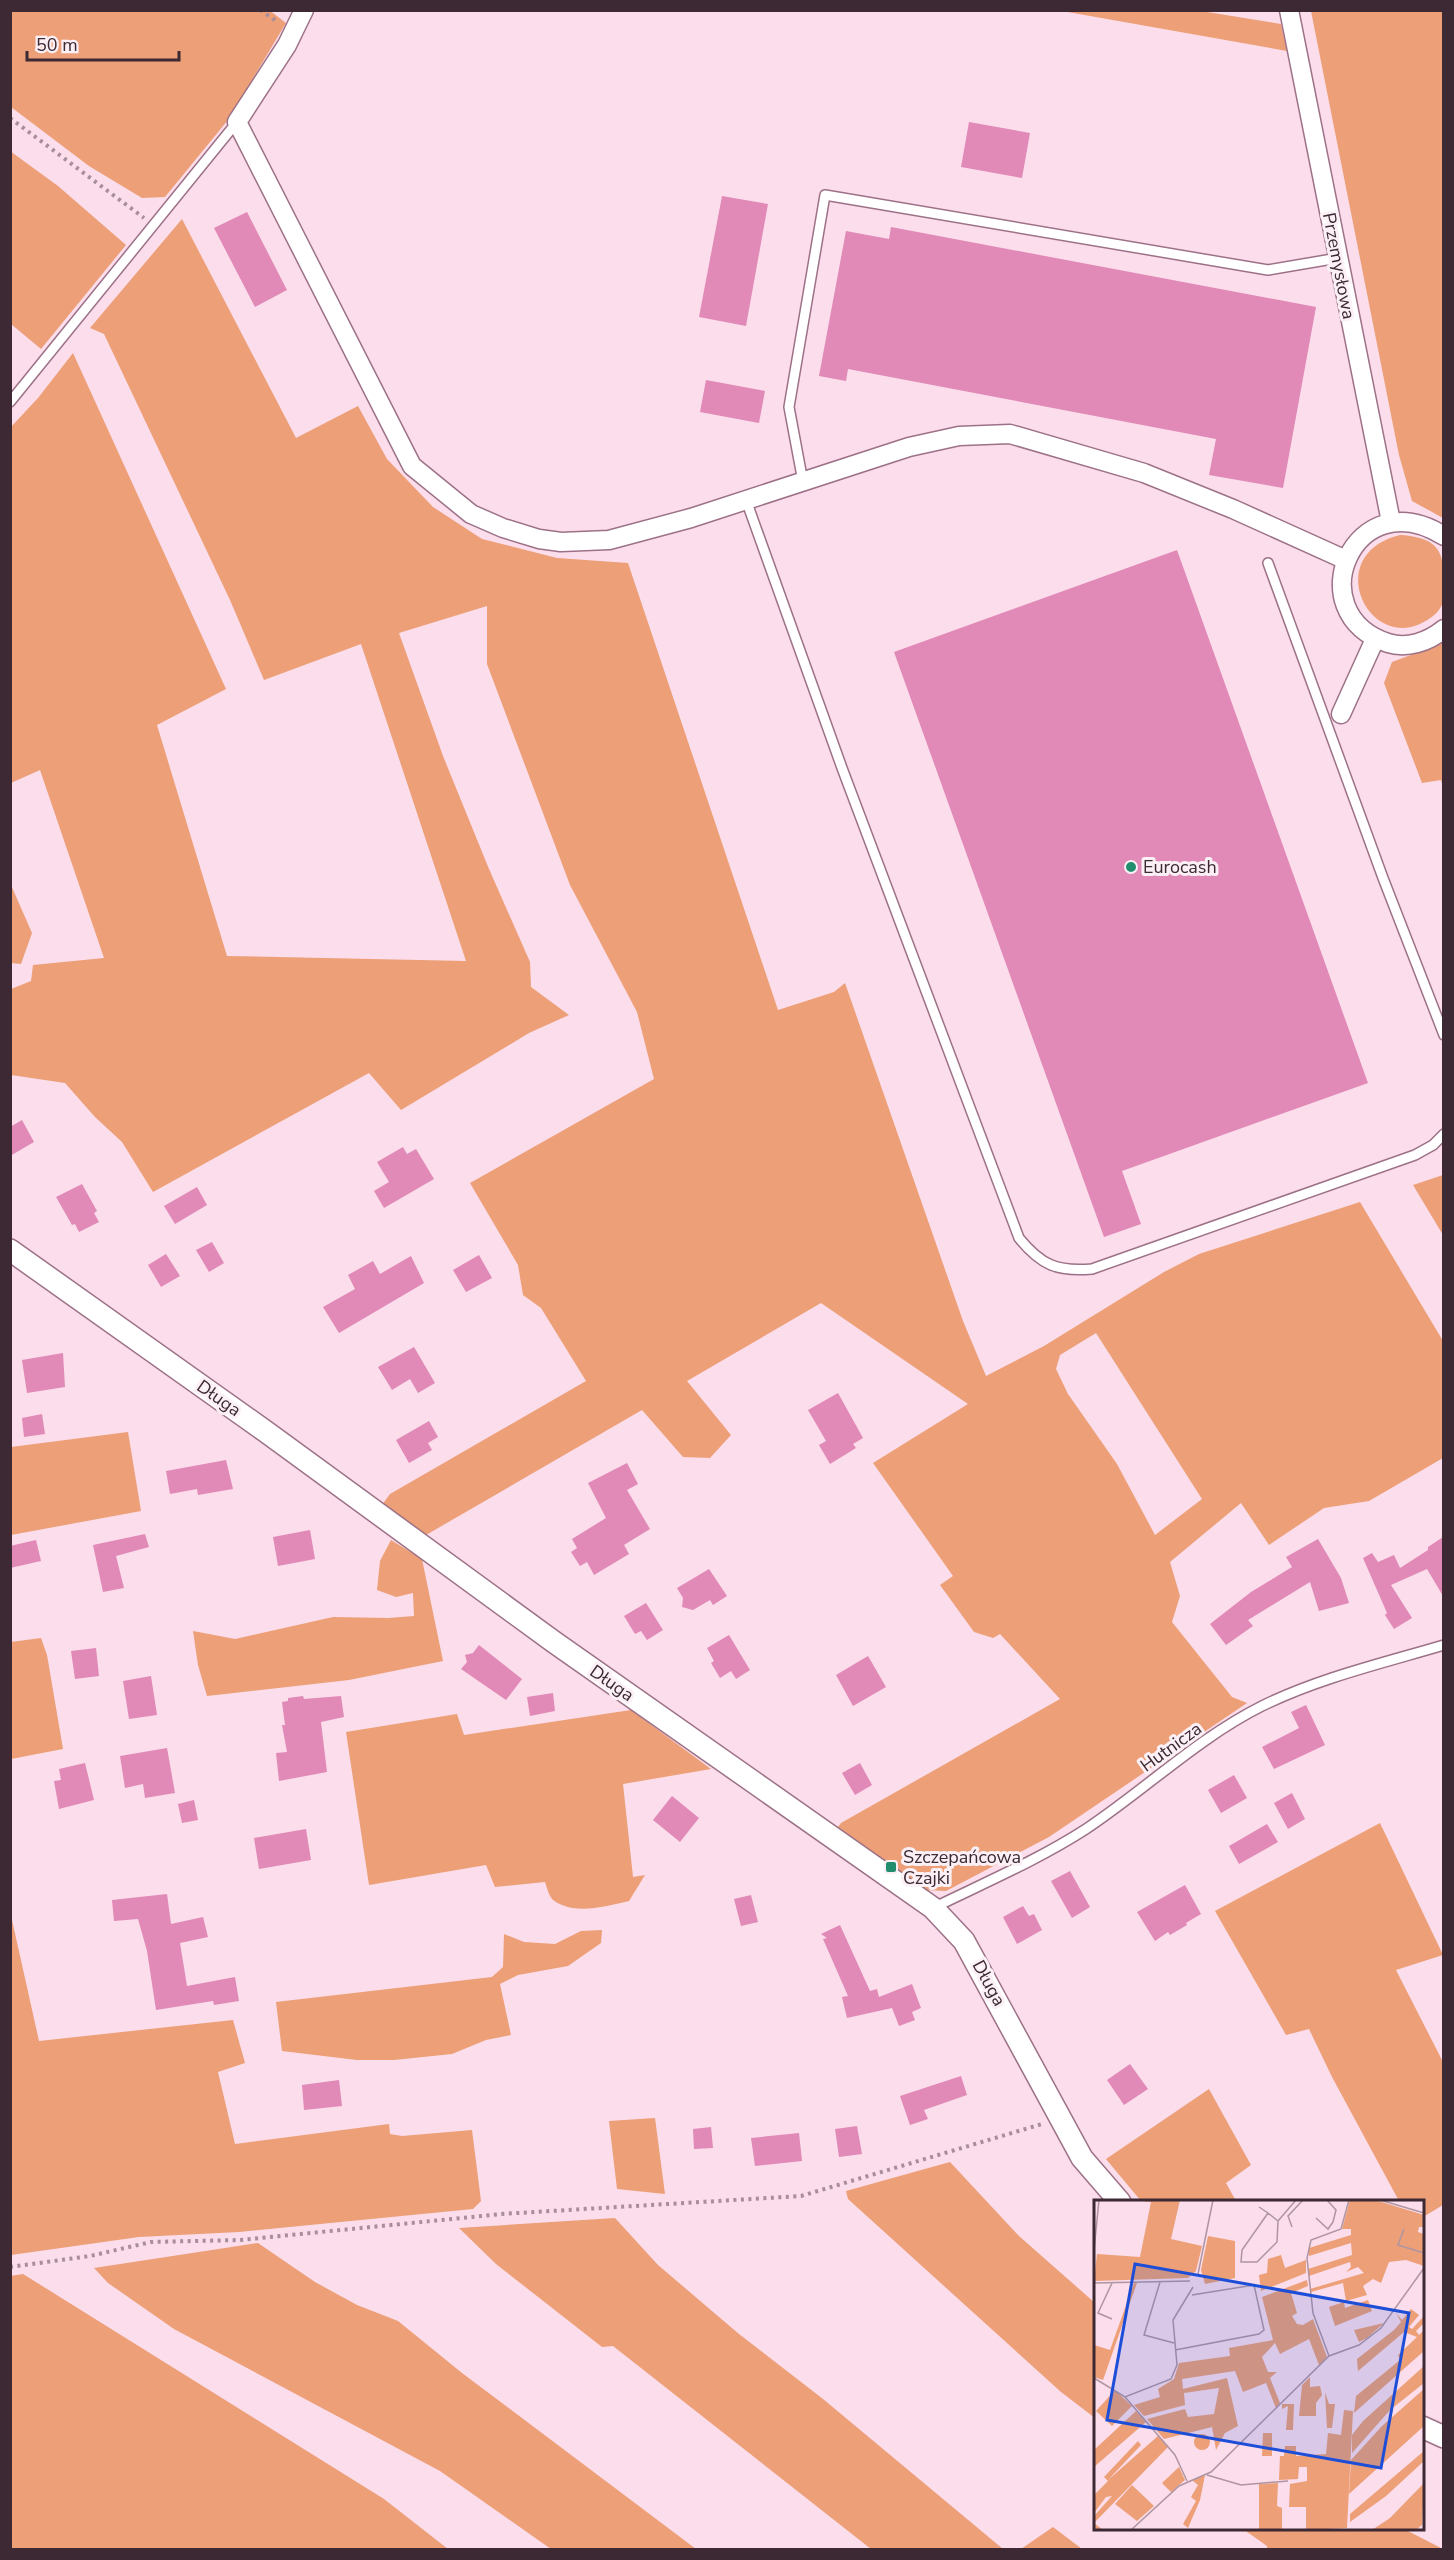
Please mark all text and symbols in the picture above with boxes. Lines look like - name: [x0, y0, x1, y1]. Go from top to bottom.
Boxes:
- scale bar: [27, 24, 178, 62]
- text: 50 m: [36, 33, 78, 57]
- street label: Przemysłowa: [1317, 211, 1361, 321]
- place label: Eurocash: [1143, 855, 1217, 879]
- marker: Eurocash: [1124, 860, 1138, 874]
- street label: Długa: [192, 1374, 246, 1422]
- street label: Długa: [585, 1659, 639, 1707]
- street label: Hutnicza: [1135, 1717, 1207, 1777]
- place label: Szczepańcowa Czajki: [903, 1845, 1021, 1890]
- marker: Szczepańcowa Czajki: [884, 1860, 898, 1874]
- street label: Długa: [967, 1956, 1011, 2010]
- inset map: [1094, 2200, 1424, 2530]

